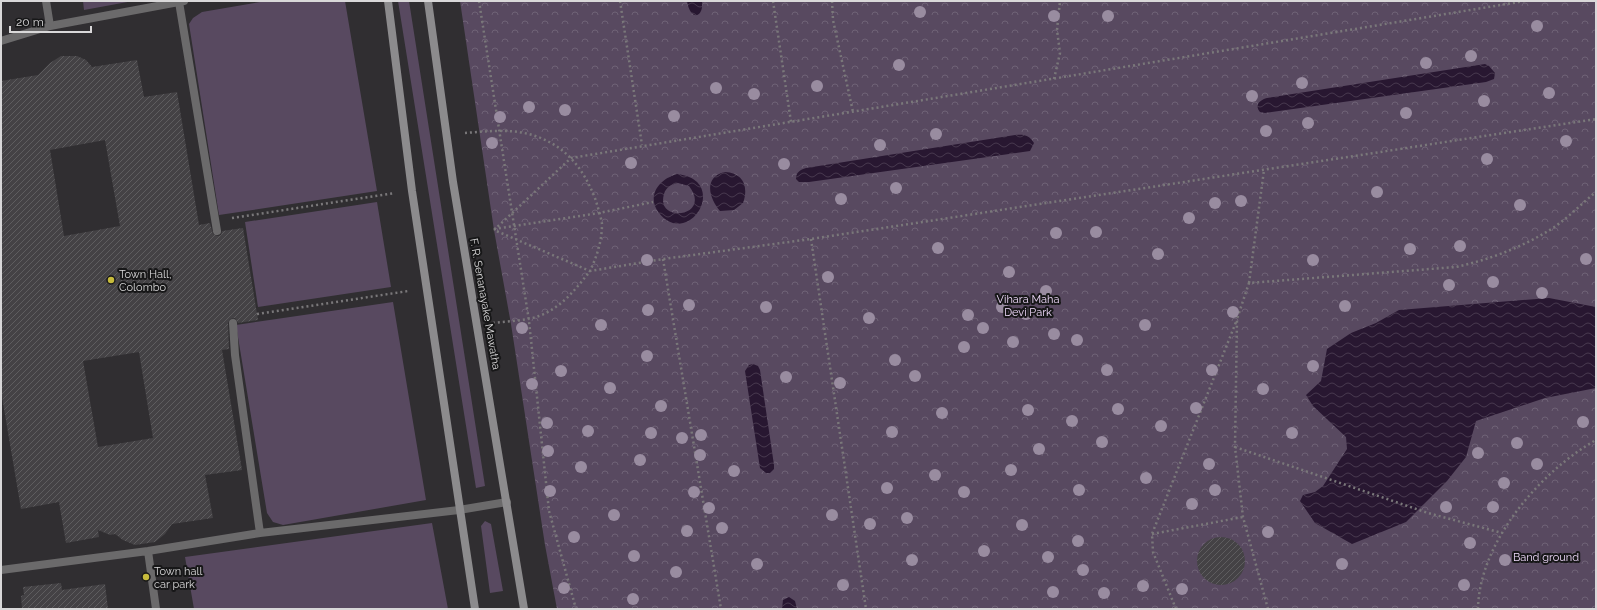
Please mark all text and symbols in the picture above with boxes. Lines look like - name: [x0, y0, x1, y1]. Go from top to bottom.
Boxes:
- scale bar: [10, 8, 91, 34]
- text: 20 m: [16, 15, 44, 29]
- street label: F. R. Senanayake Mawatha: [467, 237, 503, 371]
- place label: Town Hall, Colombo: [119, 268, 172, 294]
- marker: Town Hall, Colombo: [106, 275, 116, 285]
- park label: Vihara Maha Devi Park: [997, 293, 1059, 319]
- park label: Band ground: [1513, 551, 1579, 564]
- place label: Town hall car park: [154, 565, 202, 591]
- marker: Town hall car park: [141, 572, 151, 582]

